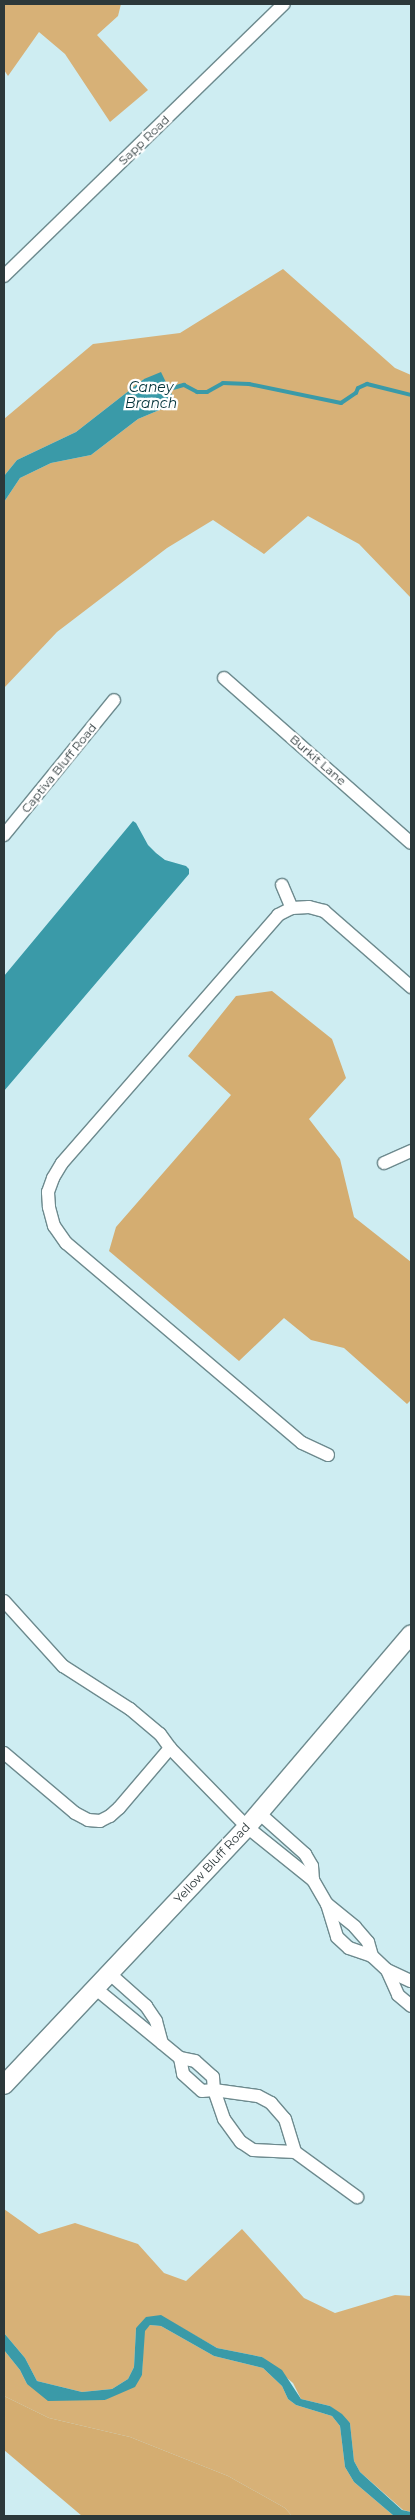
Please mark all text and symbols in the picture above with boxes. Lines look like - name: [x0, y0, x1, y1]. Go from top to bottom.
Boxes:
- street label: Sapp Road: [116, 112, 172, 168]
- water label: Caney Branch: [125, 379, 177, 412]
- street label: Captiva Bluff Road: [18, 720, 100, 816]
- street label: Burkit Lane: [287, 732, 349, 788]
- street label: Yellow Bluff Road: [171, 1820, 253, 1906]

